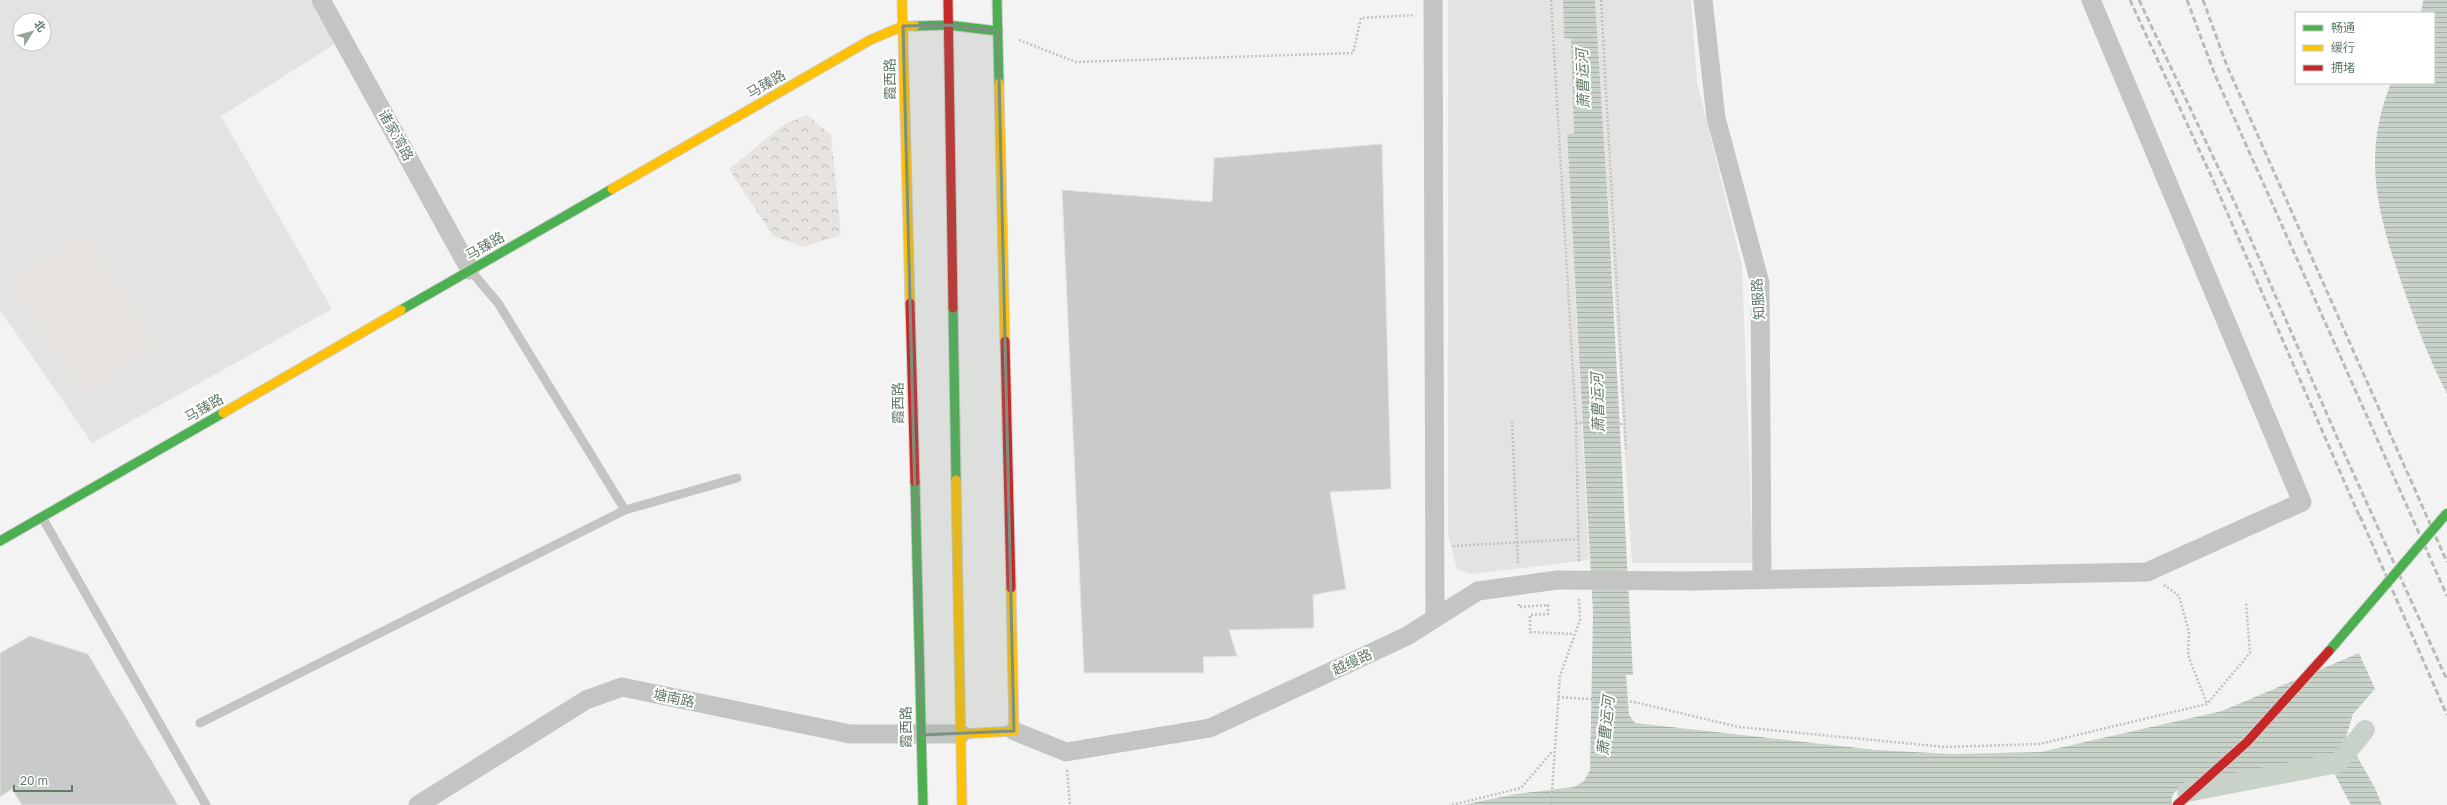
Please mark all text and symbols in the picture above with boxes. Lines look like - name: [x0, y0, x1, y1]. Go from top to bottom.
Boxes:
- north arrow: [12, 12, 52, 52]
- legend: [2295, 12, 2435, 84]
- text: 北: [32, 17, 49, 34]
- text: 畅通: [2331, 20, 2355, 35]
- text: 缓行: [2331, 40, 2355, 55]
- water label: 萧曹运河: [1572, 46, 1592, 109]
- street label: 霞西路: [881, 58, 898, 100]
- text: 拥堵: [2331, 60, 2355, 75]
- street label: 马臻路: [743, 66, 788, 101]
- street label: 诸家湾路: [375, 106, 417, 163]
- street label: 马臻路: [462, 228, 507, 263]
- street label: 知服路: [1748, 277, 1767, 321]
- water label: 萧曹运河: [1587, 370, 1607, 433]
- street label: 霞西路: [889, 382, 906, 424]
- street label: 马臻路: [181, 390, 226, 425]
- street label: 越缦路: [1329, 645, 1374, 678]
- street label: 塘南路: [652, 685, 696, 710]
- water label: 萧曹运河: [1593, 692, 1617, 757]
- street label: 霞西路: [897, 706, 914, 748]
- scale bar: [14, 767, 72, 793]
- text: 20 m: [20, 773, 48, 788]

